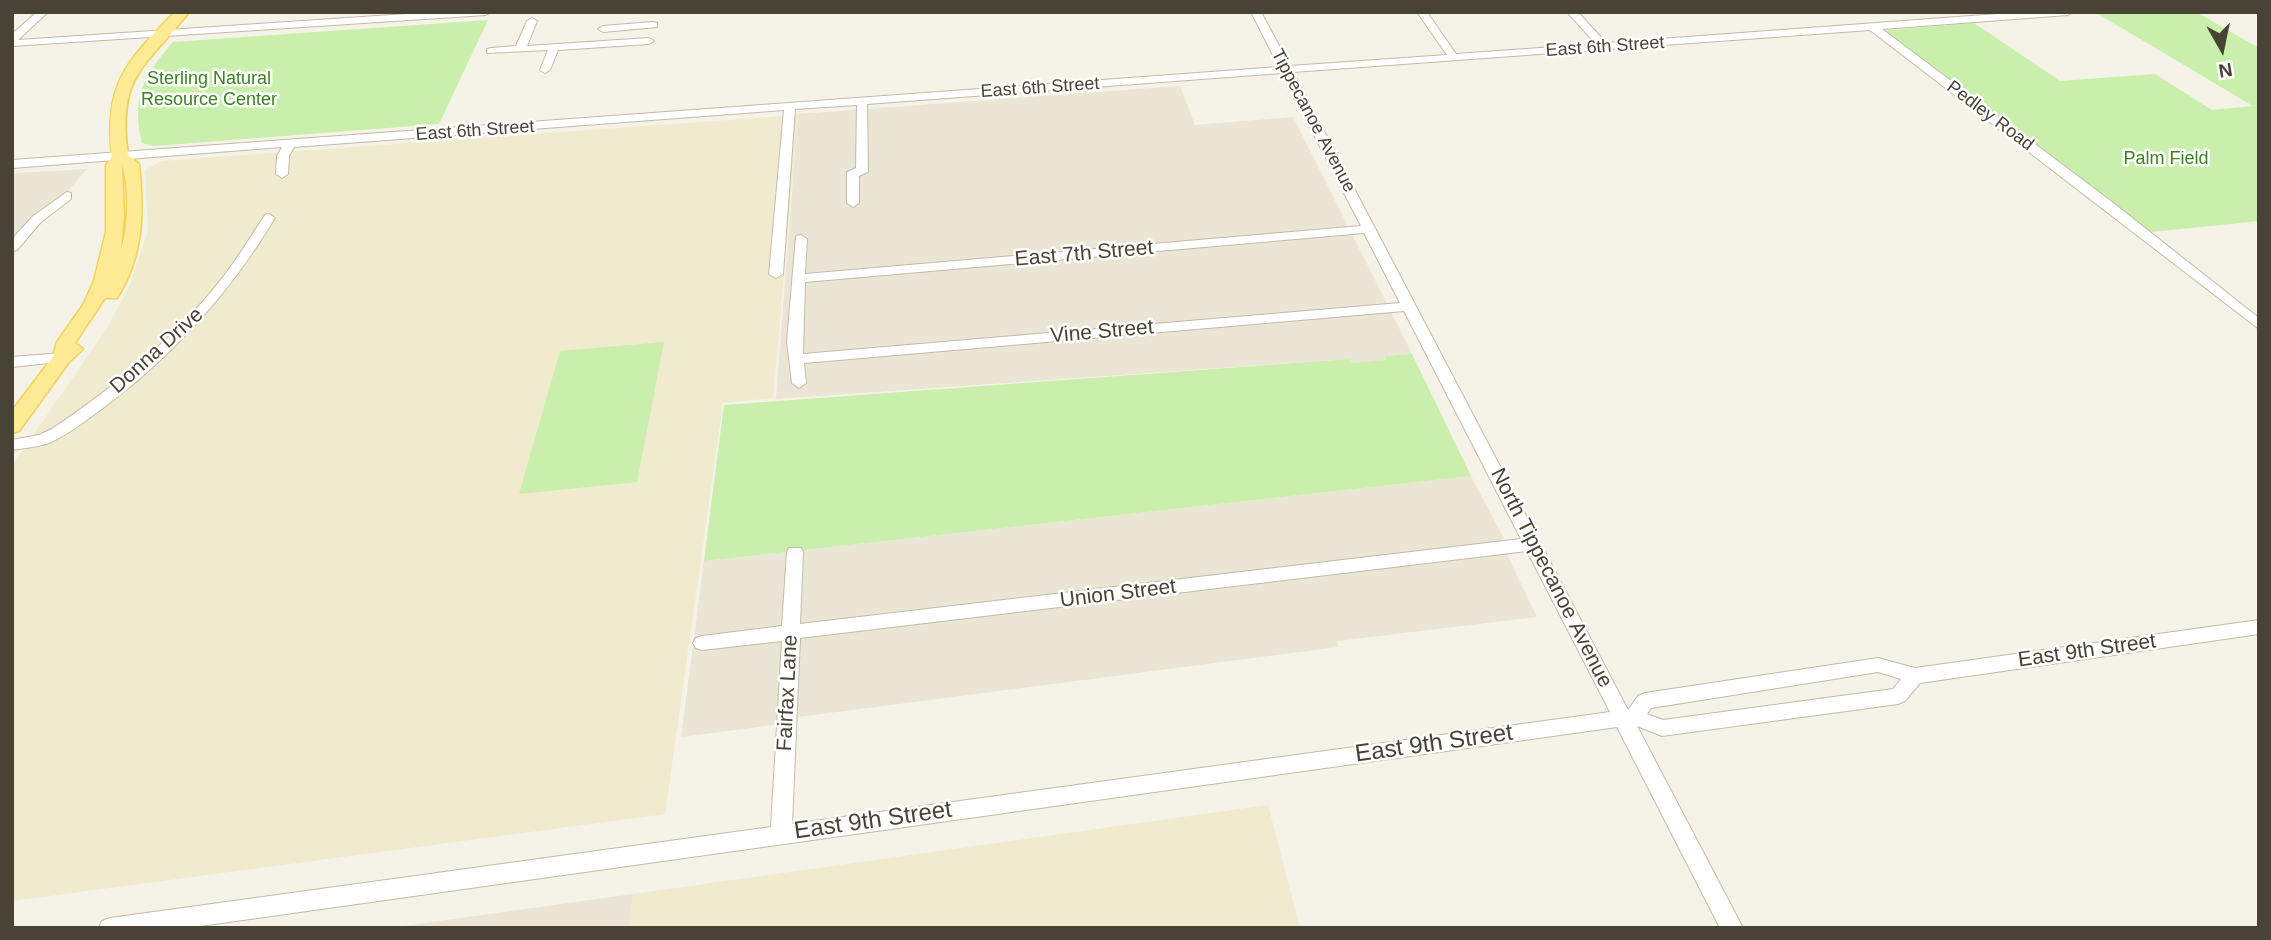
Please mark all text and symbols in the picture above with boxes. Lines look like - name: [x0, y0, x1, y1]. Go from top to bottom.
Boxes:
- north arrow: [2187, 14, 2257, 84]
- street label: East 6th Street: [1545, 32, 1665, 62]
- street label: Tippecanoe Avenue: [1266, 46, 1360, 196]
- text: N: [2217, 59, 2234, 82]
- park label: Sterling Natural Resource Center: [141, 68, 277, 110]
- street label: East 6th Street: [980, 73, 1100, 103]
- street label: Pedley Road: [1942, 76, 2038, 156]
- street label: East 6th Street: [415, 116, 535, 146]
- park label: Palm Field: [2123, 148, 2209, 170]
- street label: East 7th Street: [1014, 235, 1154, 273]
- street label: Donna Drive: [105, 303, 209, 399]
- street label: Vine Street: [1049, 315, 1155, 349]
- street label: North Tippecanoe Avenue: [1485, 464, 1617, 692]
- street label: Union Street: [1059, 574, 1177, 614]
- street label: East 9th Street: [2016, 629, 2158, 673]
- street label: Fairfax Lane: [772, 634, 804, 752]
- street label: East 9th Street: [1353, 719, 1515, 769]
- street label: East 9th Street: [792, 796, 954, 846]

